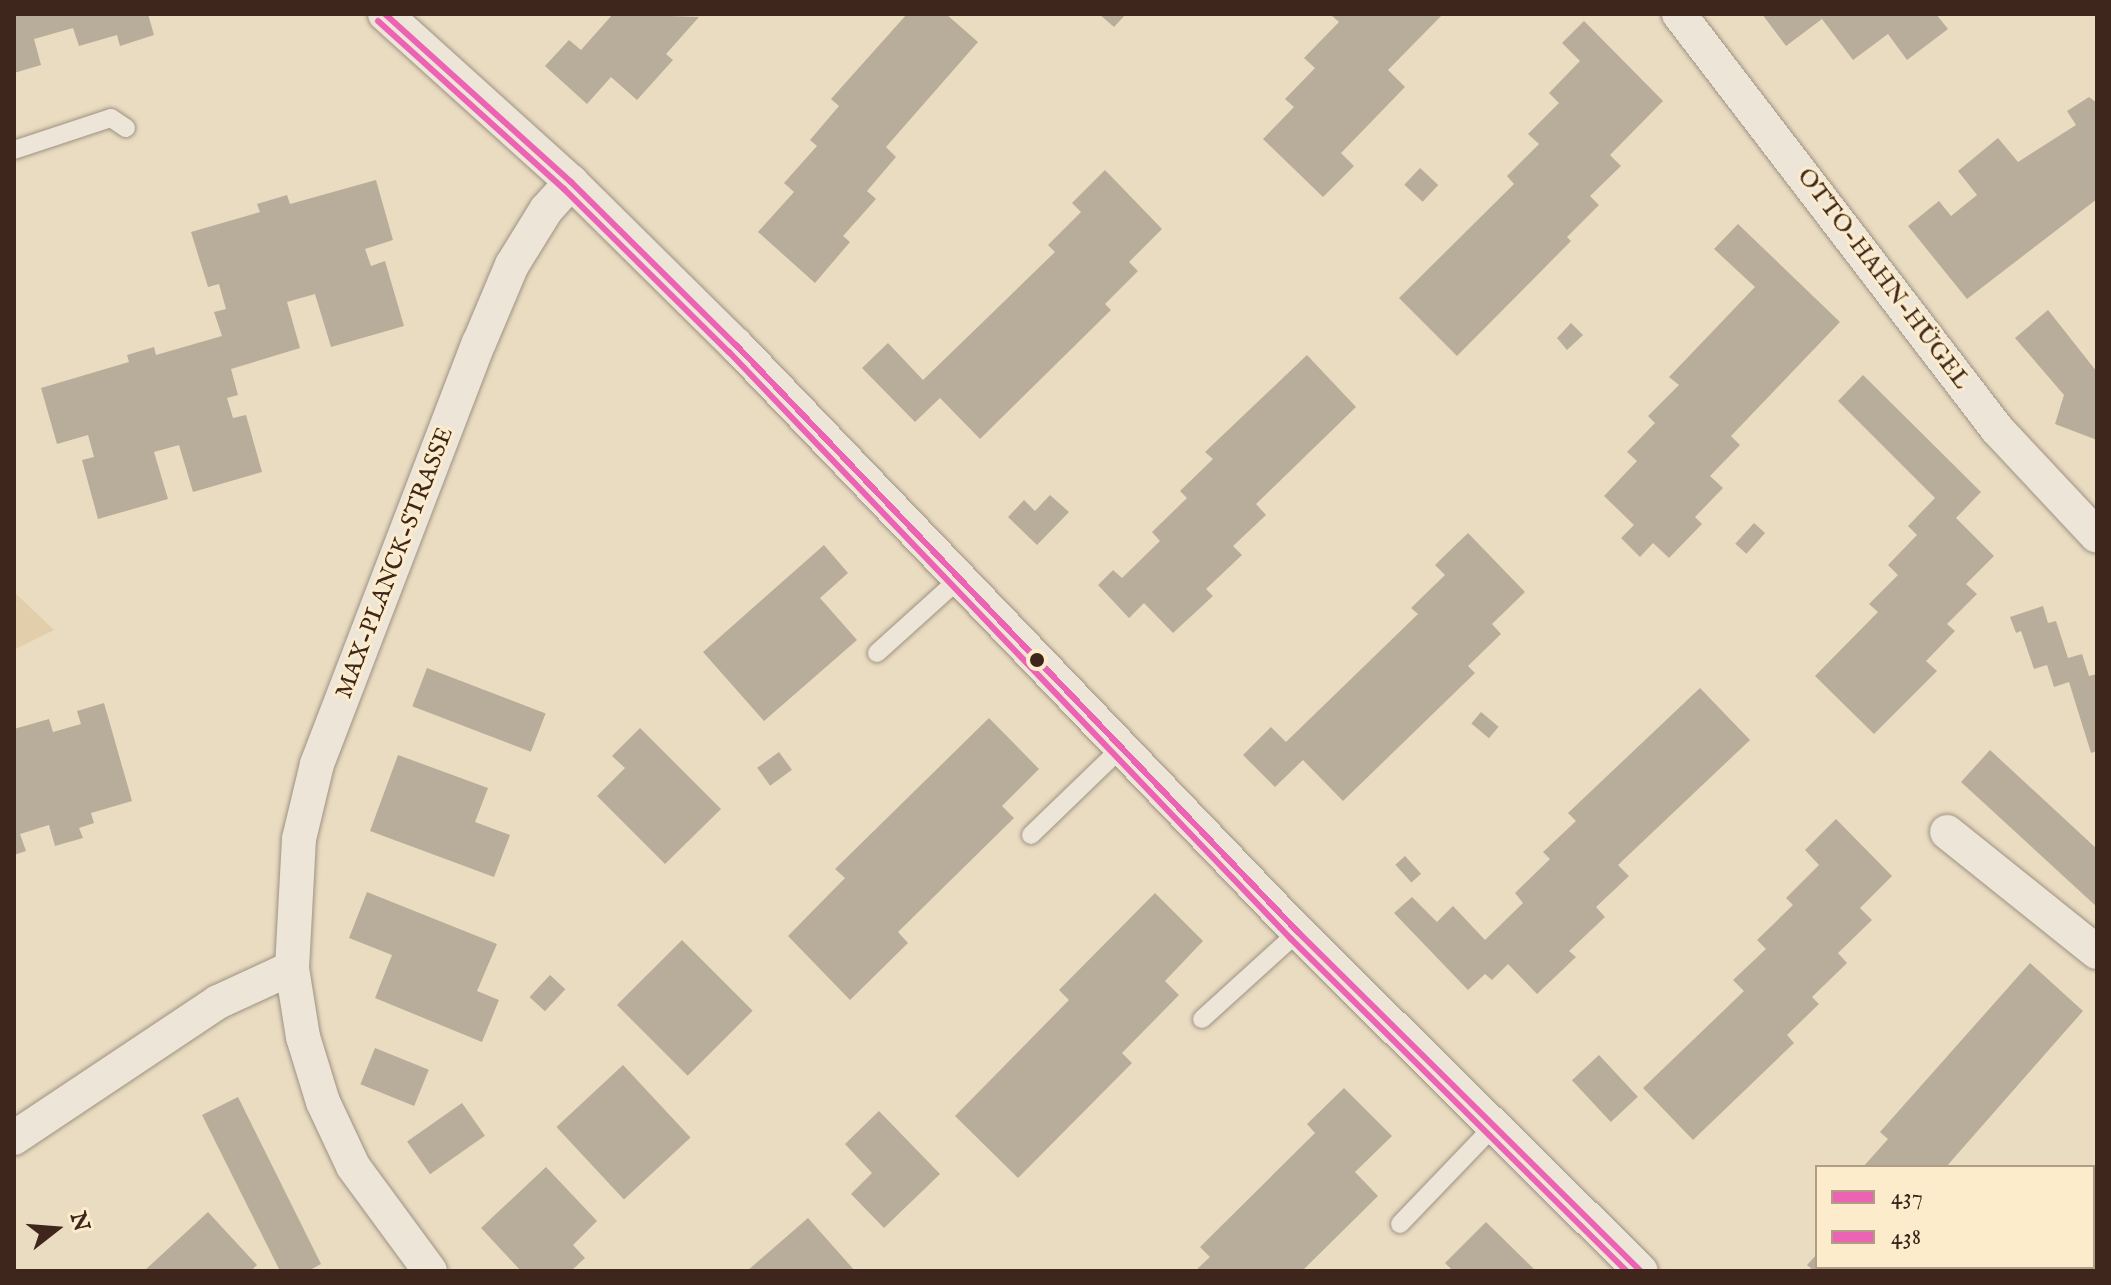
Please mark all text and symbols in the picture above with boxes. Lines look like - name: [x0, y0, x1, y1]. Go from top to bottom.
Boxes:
- street label: OTTO-HAHN-HÜGEL: [1791, 163, 1975, 395]
- street label: MAX-PLANCK-STRASSE: [330, 423, 460, 703]
- unlabelled marker: [1029, 652, 1045, 668]
- legend: [1815, 1165, 2095, 1269]
- text: 437: [1891, 1182, 1923, 1213]
- north arrow: [16, 1189, 96, 1269]
- text: N: [63, 1209, 95, 1235]
- text: 438: [1891, 1222, 1921, 1253]

